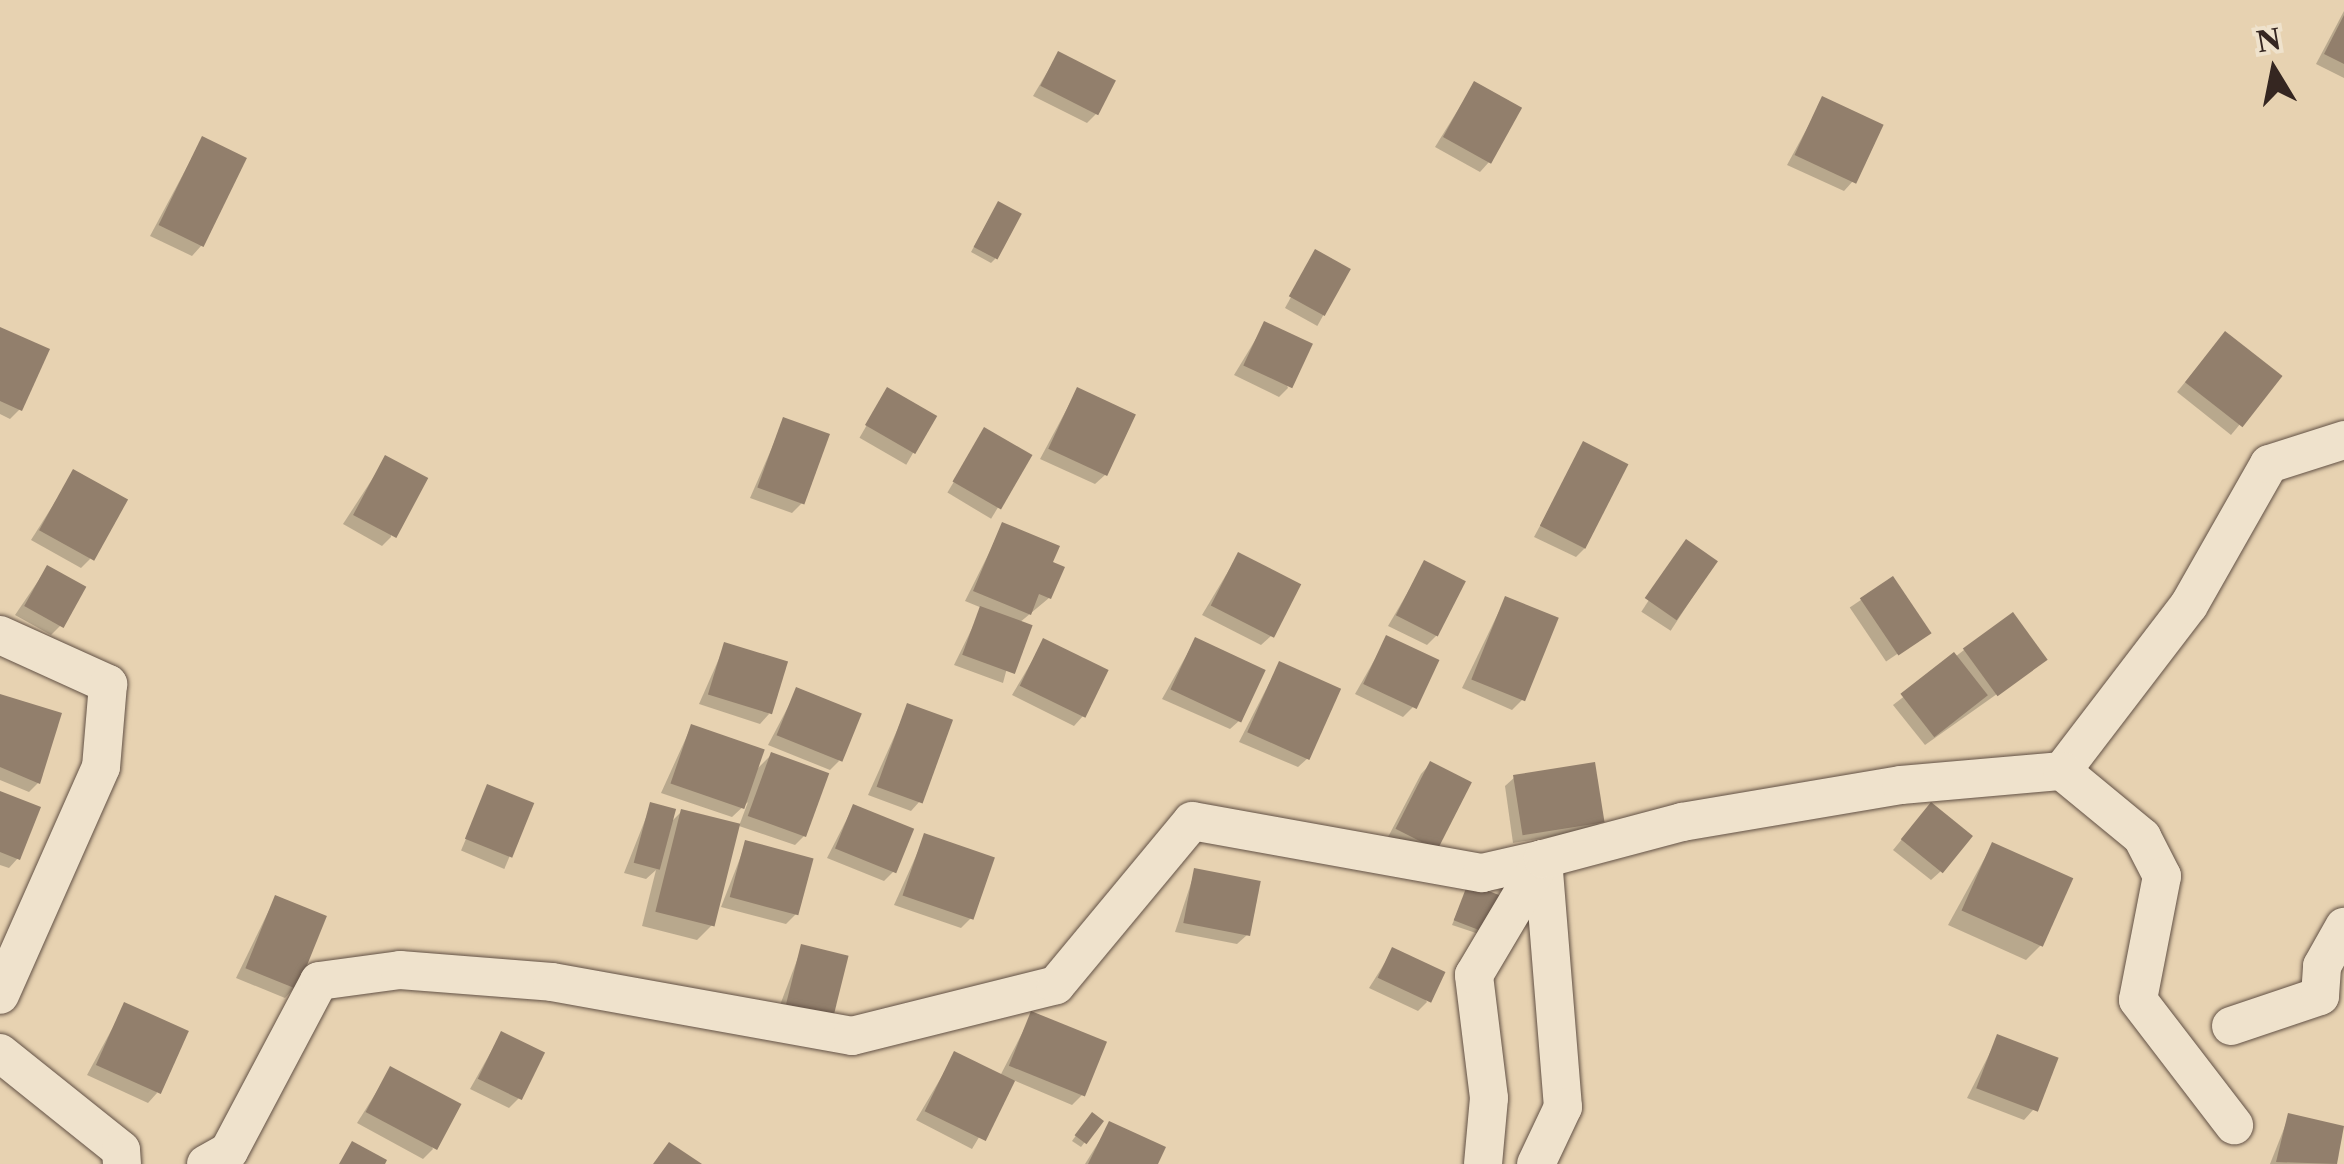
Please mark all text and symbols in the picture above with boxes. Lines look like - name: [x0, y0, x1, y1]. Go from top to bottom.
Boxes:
- north arrow: [2224, 20, 2324, 120]
- text: N: [2254, 22, 2284, 59]

